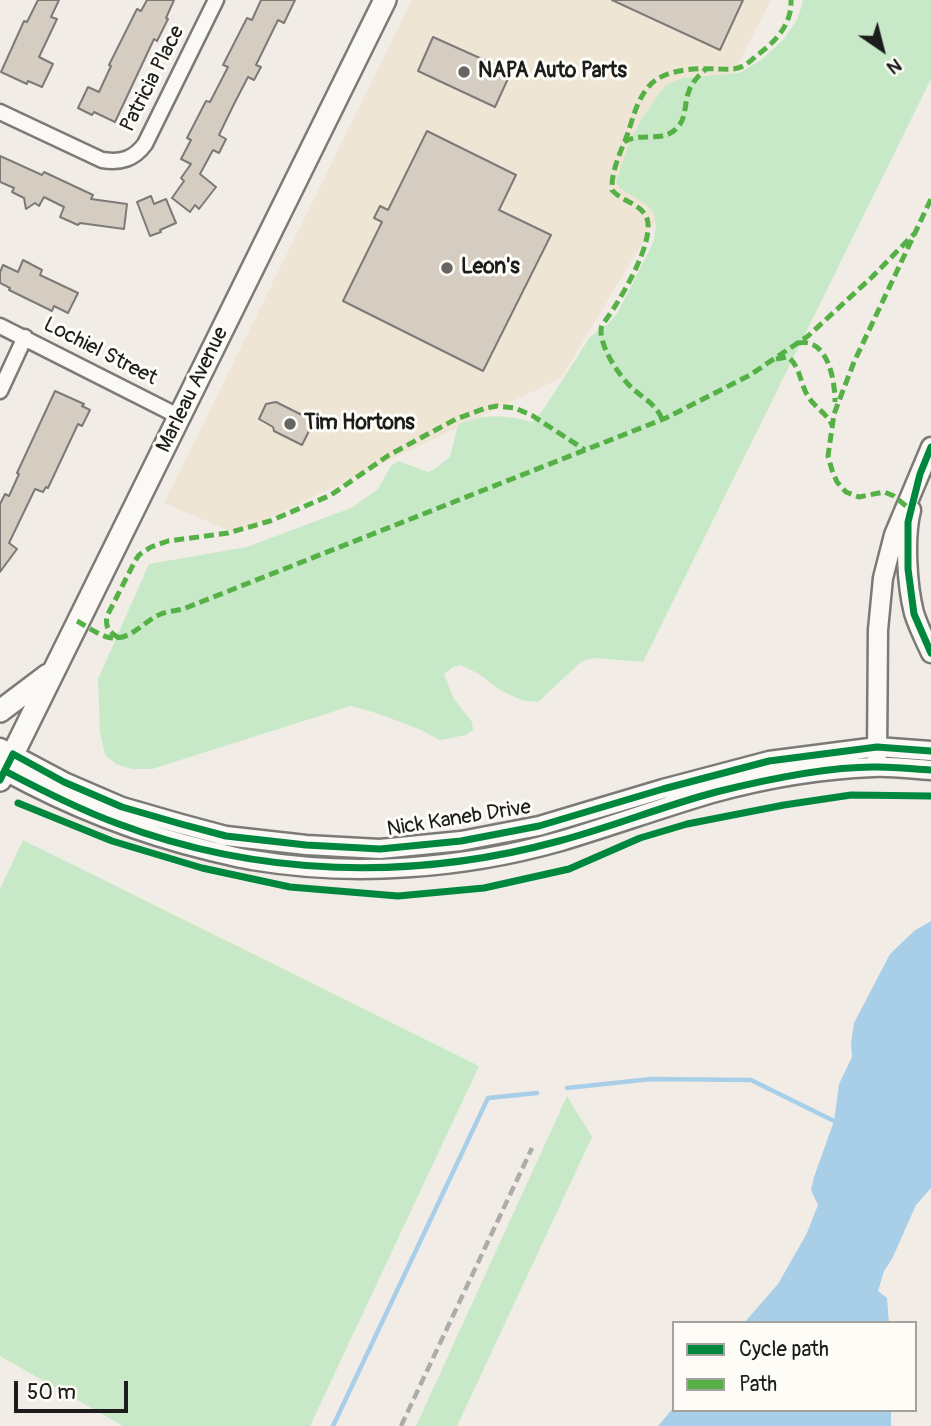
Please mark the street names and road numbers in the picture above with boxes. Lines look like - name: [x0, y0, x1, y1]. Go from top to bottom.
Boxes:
- street label: Patricia Place: [116, 22, 190, 136]
- street label: Lochiel Street: [39, 313, 161, 391]
- street label: Marleau Avenue: [152, 323, 234, 457]
- street label: Nick Kaneb Drive: [385, 795, 533, 843]

